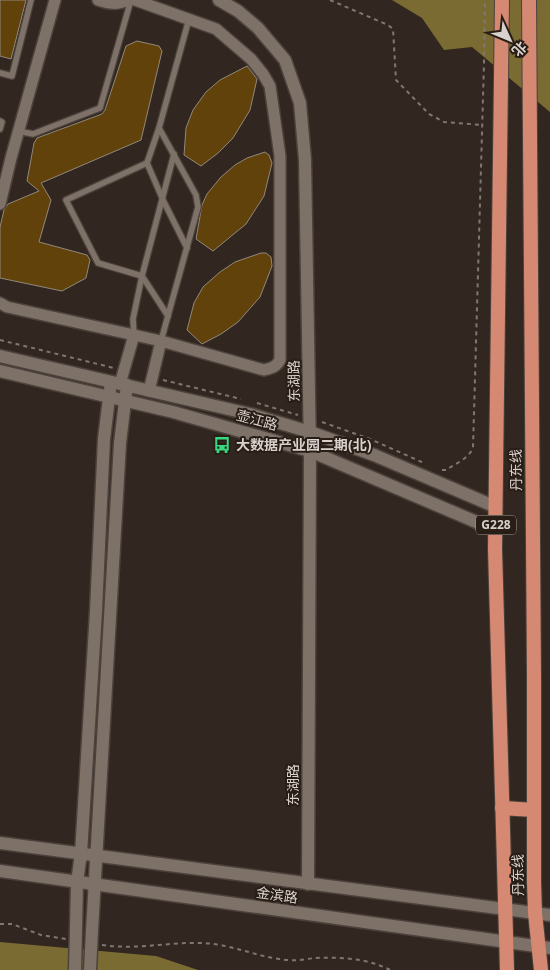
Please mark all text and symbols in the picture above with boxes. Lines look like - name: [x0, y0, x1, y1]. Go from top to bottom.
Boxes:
- north arrow: [485, 15, 535, 65]
- text: 北: [508, 38, 531, 61]
- street label: 东湖路: [284, 360, 303, 402]
- street label: 壶江路: [234, 405, 280, 434]
- bus stop icon: 大数据产业园二期(北): [212, 435, 232, 455]
- place label: 大数据产业园二期(北): [236, 435, 372, 454]
- street label: 丹东线: [506, 449, 525, 491]
- road number: G228: [476, 516, 516, 534]
- street label: 东湖路: [283, 764, 302, 806]
- street label: 丹东线: [508, 854, 527, 896]
- street label: 金滨路: [255, 882, 299, 907]

